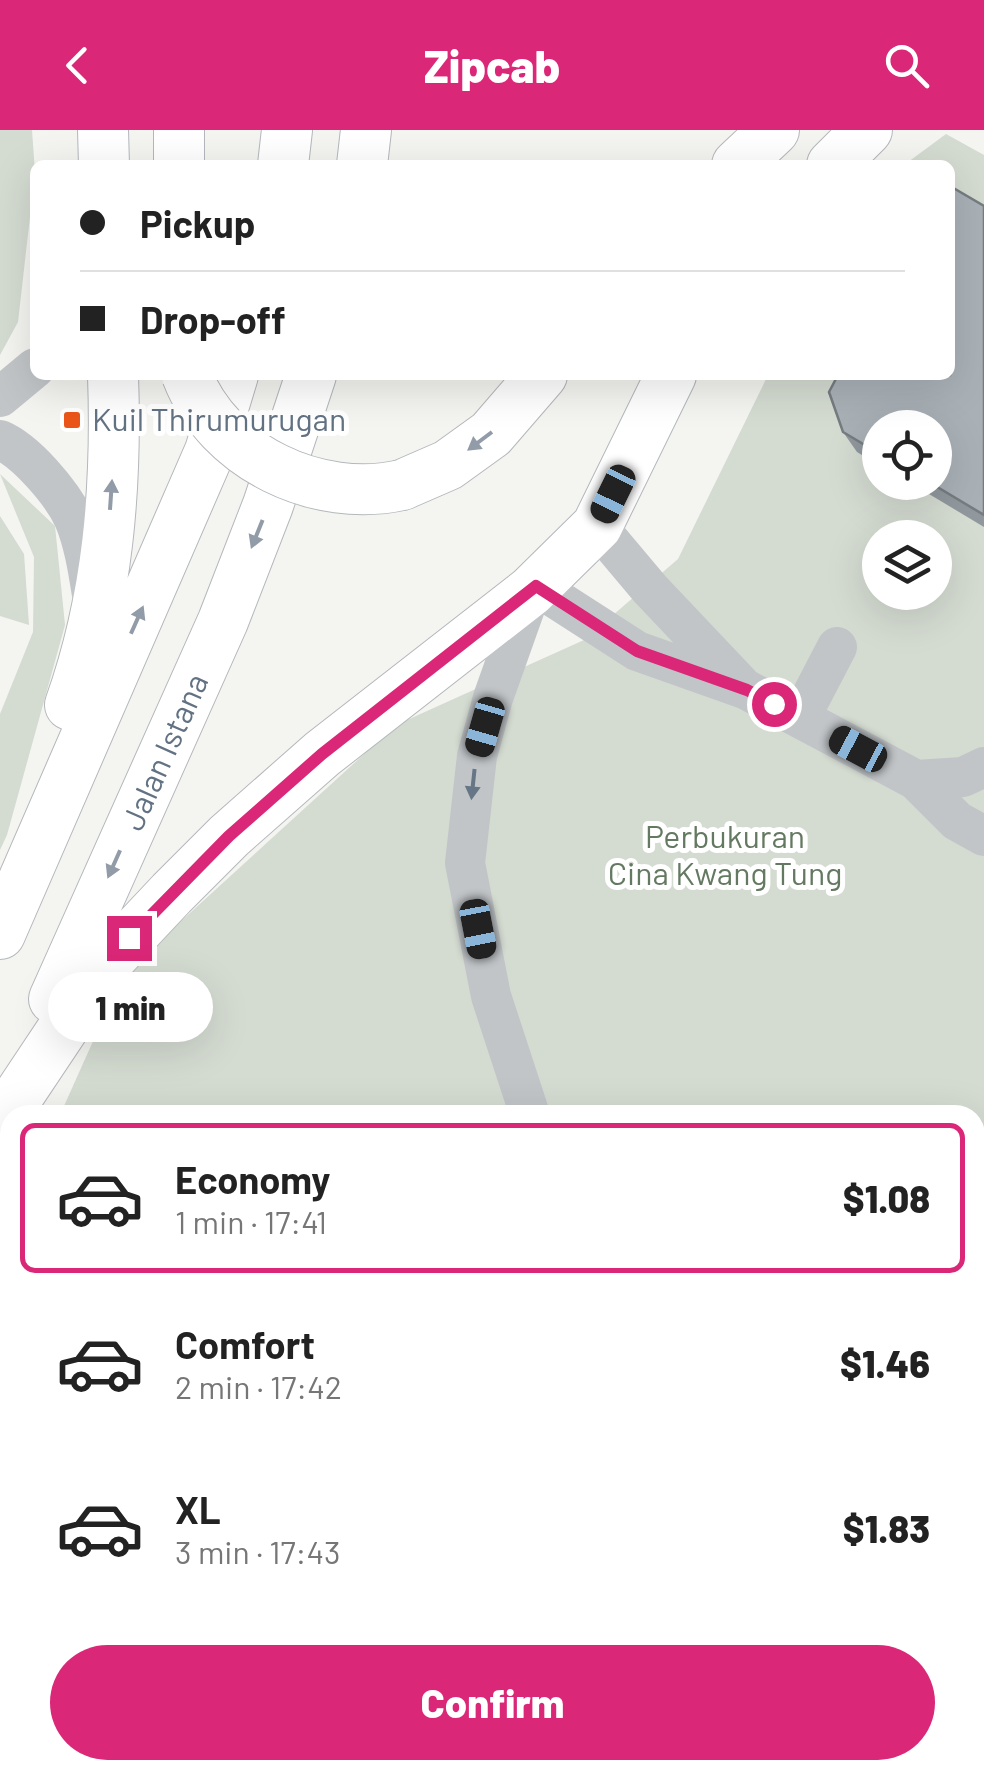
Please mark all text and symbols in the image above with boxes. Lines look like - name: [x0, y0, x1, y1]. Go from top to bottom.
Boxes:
- icon: back: [50, 38, 105, 93]
- text: Zipcab: [424, 38, 560, 92]
- icon: search: [879, 38, 934, 93]
- text: Pickup: [140, 200, 255, 246]
- text: Drop-off: [140, 296, 286, 342]
- place label: Kuil Thirumurugan: [92, 399, 346, 437]
- marker: Kuil Thirumurugan: [61, 409, 83, 431]
- map controls: [862, 410, 952, 610]
- button: locate: [862, 410, 952, 500]
- one-way arrow: [468, 430, 493, 451]
- car: [586, 460, 640, 528]
- one-way arrow: [103, 479, 119, 511]
- one-way arrow: [249, 519, 265, 549]
- button: layers: [862, 520, 952, 610]
- one-way arrow: [129, 605, 145, 635]
- street label: Jalan Istana: [112, 667, 215, 835]
- route start: [752, 682, 797, 727]
- car: [462, 694, 508, 760]
- car: [824, 722, 892, 776]
- one-way arrow: [465, 769, 481, 801]
- park label: Perbukuran Cina Kwang Tung: [608, 816, 842, 891]
- one-way arrow: [106, 850, 123, 879]
- car: [458, 897, 498, 961]
- route end: [107, 916, 152, 961]
- callout: 1 min: [46, 973, 212, 1043]
- text: 1 min: [95, 988, 166, 1026]
- icon: car: [55, 1153, 145, 1243]
- text: Economy: [175, 1156, 330, 1202]
- text: $1.08: [843, 1175, 930, 1221]
- text: 1 min · 17:41: [175, 1202, 327, 1240]
- icon: car: [55, 1318, 145, 1408]
- text: Comfort: [175, 1321, 315, 1367]
- text: $1.46: [840, 1340, 930, 1386]
- text: 2 min · 17:42: [175, 1367, 342, 1405]
- icon: car: [55, 1483, 145, 1573]
- text: XL: [175, 1486, 221, 1532]
- text: $1.83: [843, 1505, 930, 1551]
- text: 3 min · 17:43: [175, 1532, 341, 1570]
- button: Confirm: [50, 1645, 935, 1760]

